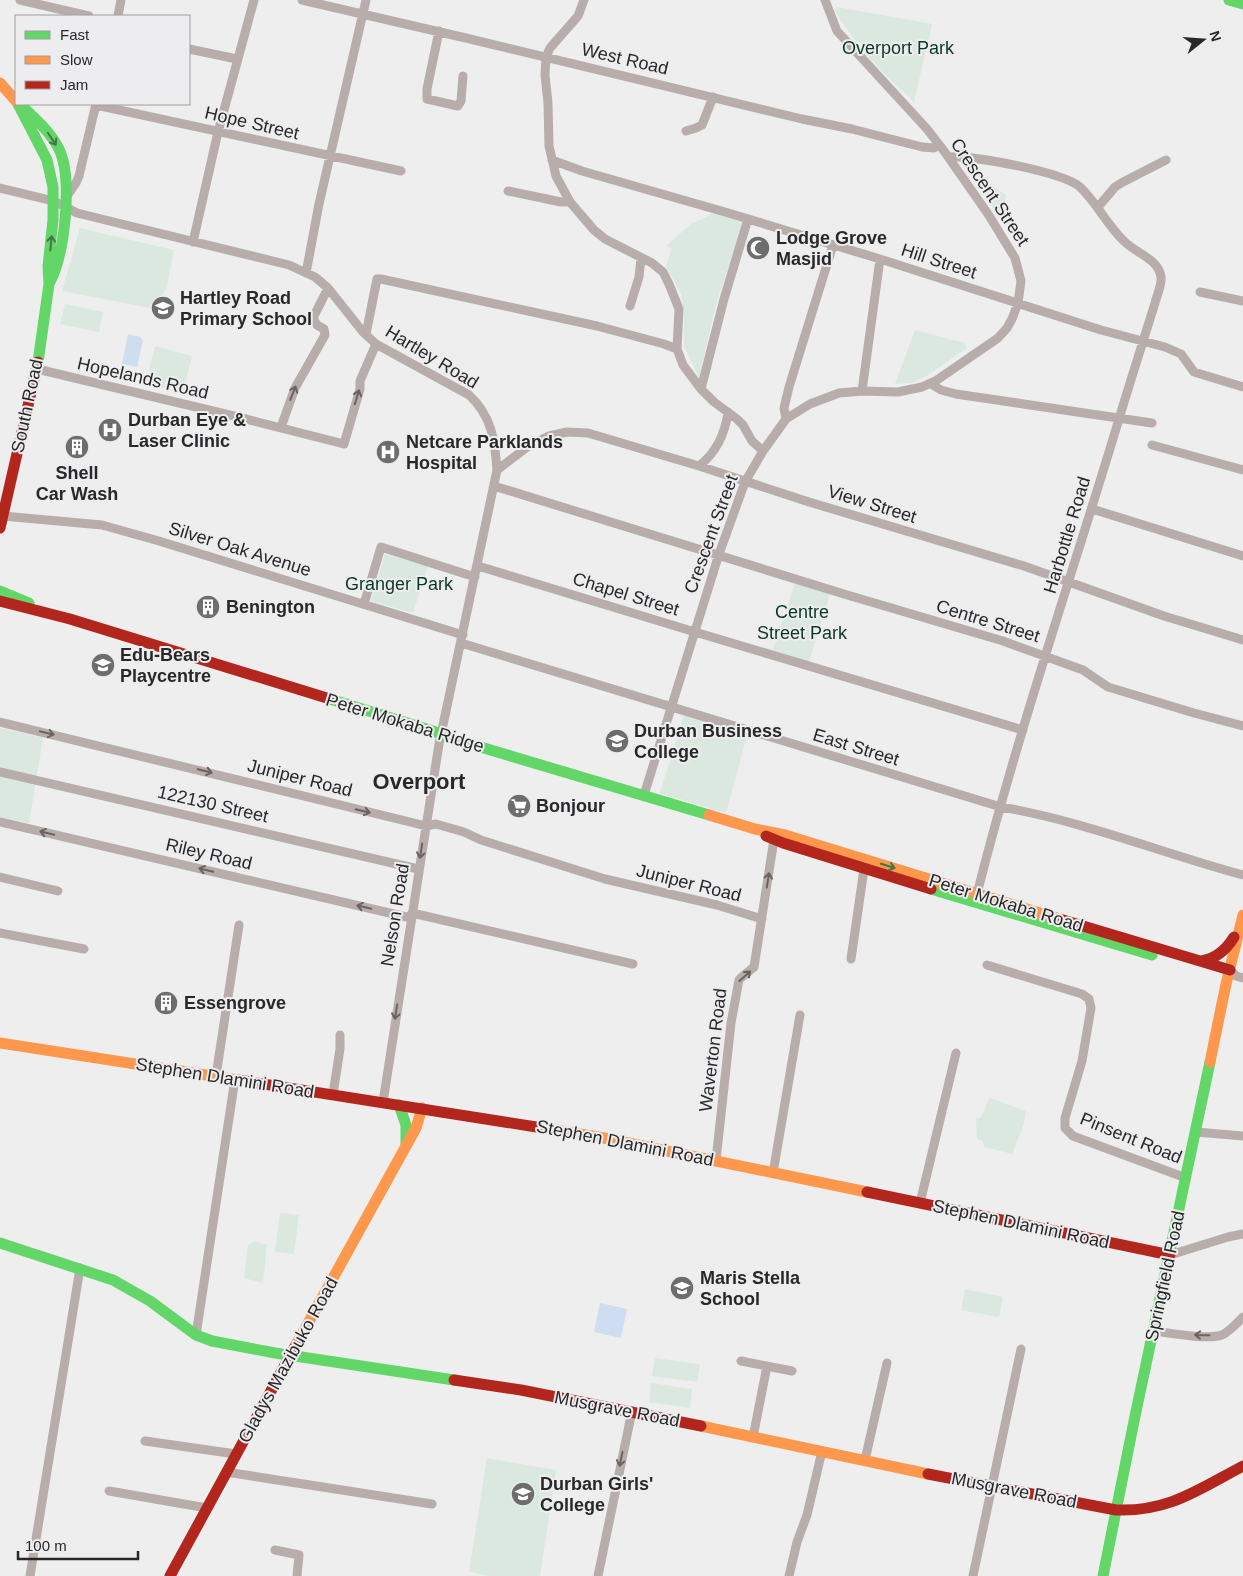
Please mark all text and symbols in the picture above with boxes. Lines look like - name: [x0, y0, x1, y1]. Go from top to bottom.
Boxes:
- legend: [15, 15, 190, 105]
- north arrow: [1178, 15, 1228, 65]
- text: Fast: [60, 26, 90, 43]
- text: N: [1206, 29, 1225, 43]
- park label: Overport Park: [842, 38, 955, 58]
- street label: West Road: [580, 39, 670, 79]
- text: Slow: [60, 51, 93, 68]
- text: Jam: [60, 76, 88, 93]
- street label: Hope Street: [203, 102, 301, 144]
- one-way arrow: [47, 132, 57, 146]
- street label: Crescent Street: [947, 135, 1033, 249]
- place label: Lodge Grove Masjid: [776, 228, 887, 269]
- one-way arrow: [46, 235, 56, 251]
- mosque icon: Lodge Grove Masjid: [745, 235, 771, 261]
- street label: Hill Street: [899, 239, 979, 283]
- place label: Hartley Road Primary School: [180, 288, 312, 329]
- school or university icon: Hartley Road Primary School: [150, 295, 176, 321]
- street label: Hartley Road: [382, 321, 482, 393]
- street label: Hopelands Road: [75, 353, 211, 403]
- street label: South Road: [7, 357, 47, 455]
- one-way arrow: [289, 386, 298, 401]
- one-way arrow: [353, 390, 363, 406]
- place label: Durban Eye & Laser Clinic: [128, 410, 246, 451]
- hospital icon: Durban Eye & Laser Clinic: [97, 417, 123, 443]
- place label: Netcare Parklands Hospital: [406, 432, 563, 473]
- building icon: Shell Car Wash: [64, 434, 90, 460]
- hospital icon: Netcare Parklands Hospital: [375, 439, 401, 465]
- place label: Shell Car Wash: [36, 463, 118, 504]
- street label: Crescent Street: [680, 472, 742, 596]
- street label: Harbottle Road: [1040, 474, 1094, 596]
- street label: View Street: [825, 481, 919, 527]
- street label: Silver Oak Avenue: [166, 518, 314, 580]
- street label: Chapel Street: [570, 568, 682, 620]
- park label: Granger Park: [345, 574, 454, 594]
- building icon: Benington: [195, 594, 221, 620]
- street label: Centre Street: [934, 596, 1042, 646]
- place label: Benington: [226, 597, 315, 617]
- park label: Centre Street Park: [757, 602, 848, 643]
- place label: Edu-Bears Playcentre: [120, 645, 211, 686]
- school or university icon: Edu-Bears Playcentre: [90, 652, 116, 678]
- street label: Peter Mokaba Ridge: [324, 689, 486, 757]
- place label: Durban Business College: [634, 721, 782, 762]
- street label: East Street: [810, 724, 902, 770]
- school or university icon: Durban Business College: [604, 728, 630, 754]
- one-way arrow: [39, 729, 55, 739]
- street label: Juniper Road: [246, 755, 354, 801]
- one-way arrow: [197, 767, 213, 776]
- district label: Overport: [373, 769, 466, 794]
- street label: 122130 Street: [156, 782, 270, 826]
- supermarket icon: Bonjour: [506, 793, 532, 819]
- place label: Bonjour: [536, 796, 605, 816]
- one-way arrow: [354, 807, 370, 816]
- one-way arrow: [40, 828, 56, 837]
- street label: Riley Road: [164, 834, 254, 874]
- one-way arrow: [416, 843, 426, 859]
- street label: Juniper Road: [635, 860, 743, 906]
- street label: Nelson Road: [377, 862, 413, 968]
- one-way arrow: [880, 862, 896, 872]
- one-way arrow: [198, 865, 214, 874]
- street label: Peter Mokaba Road: [927, 870, 1085, 936]
- one-way arrow: [763, 872, 773, 888]
- one-way arrow: [356, 902, 372, 911]
- one-way arrow: [738, 970, 751, 982]
- street label: Waverton Road: [695, 987, 731, 1113]
- building icon: Essengrove: [153, 990, 179, 1016]
- place label: Essengrove: [184, 993, 286, 1013]
- one-way arrow: [391, 1003, 401, 1019]
- street label: Stephen Dlamini Road: [134, 1054, 316, 1102]
- street label: Pinsent Road: [1077, 1108, 1185, 1168]
- street label: Stephen Dlamini Road: [535, 1116, 715, 1170]
- street label: Stephen Dlamini Road: [931, 1195, 1111, 1253]
- street label: Springfield Road: [1141, 1209, 1189, 1343]
- place label: Maris Stella School: [700, 1268, 801, 1309]
- street label: Gladys Mazibuko Road: [234, 1274, 342, 1446]
- school or university icon: Maris Stella School: [669, 1275, 695, 1301]
- one-way arrow: [1194, 1331, 1210, 1340]
- street label: Musgrave Road: [553, 1387, 681, 1431]
- one-way arrow: [616, 1450, 626, 1466]
- street label: Musgrave Road: [950, 1468, 1078, 1512]
- place label: Durban Girls' College: [540, 1474, 653, 1515]
- school or university icon: Durban Girls' College: [510, 1481, 536, 1507]
- scale bar: [18, 1528, 138, 1560]
- text: 100 m: [25, 1537, 67, 1554]

